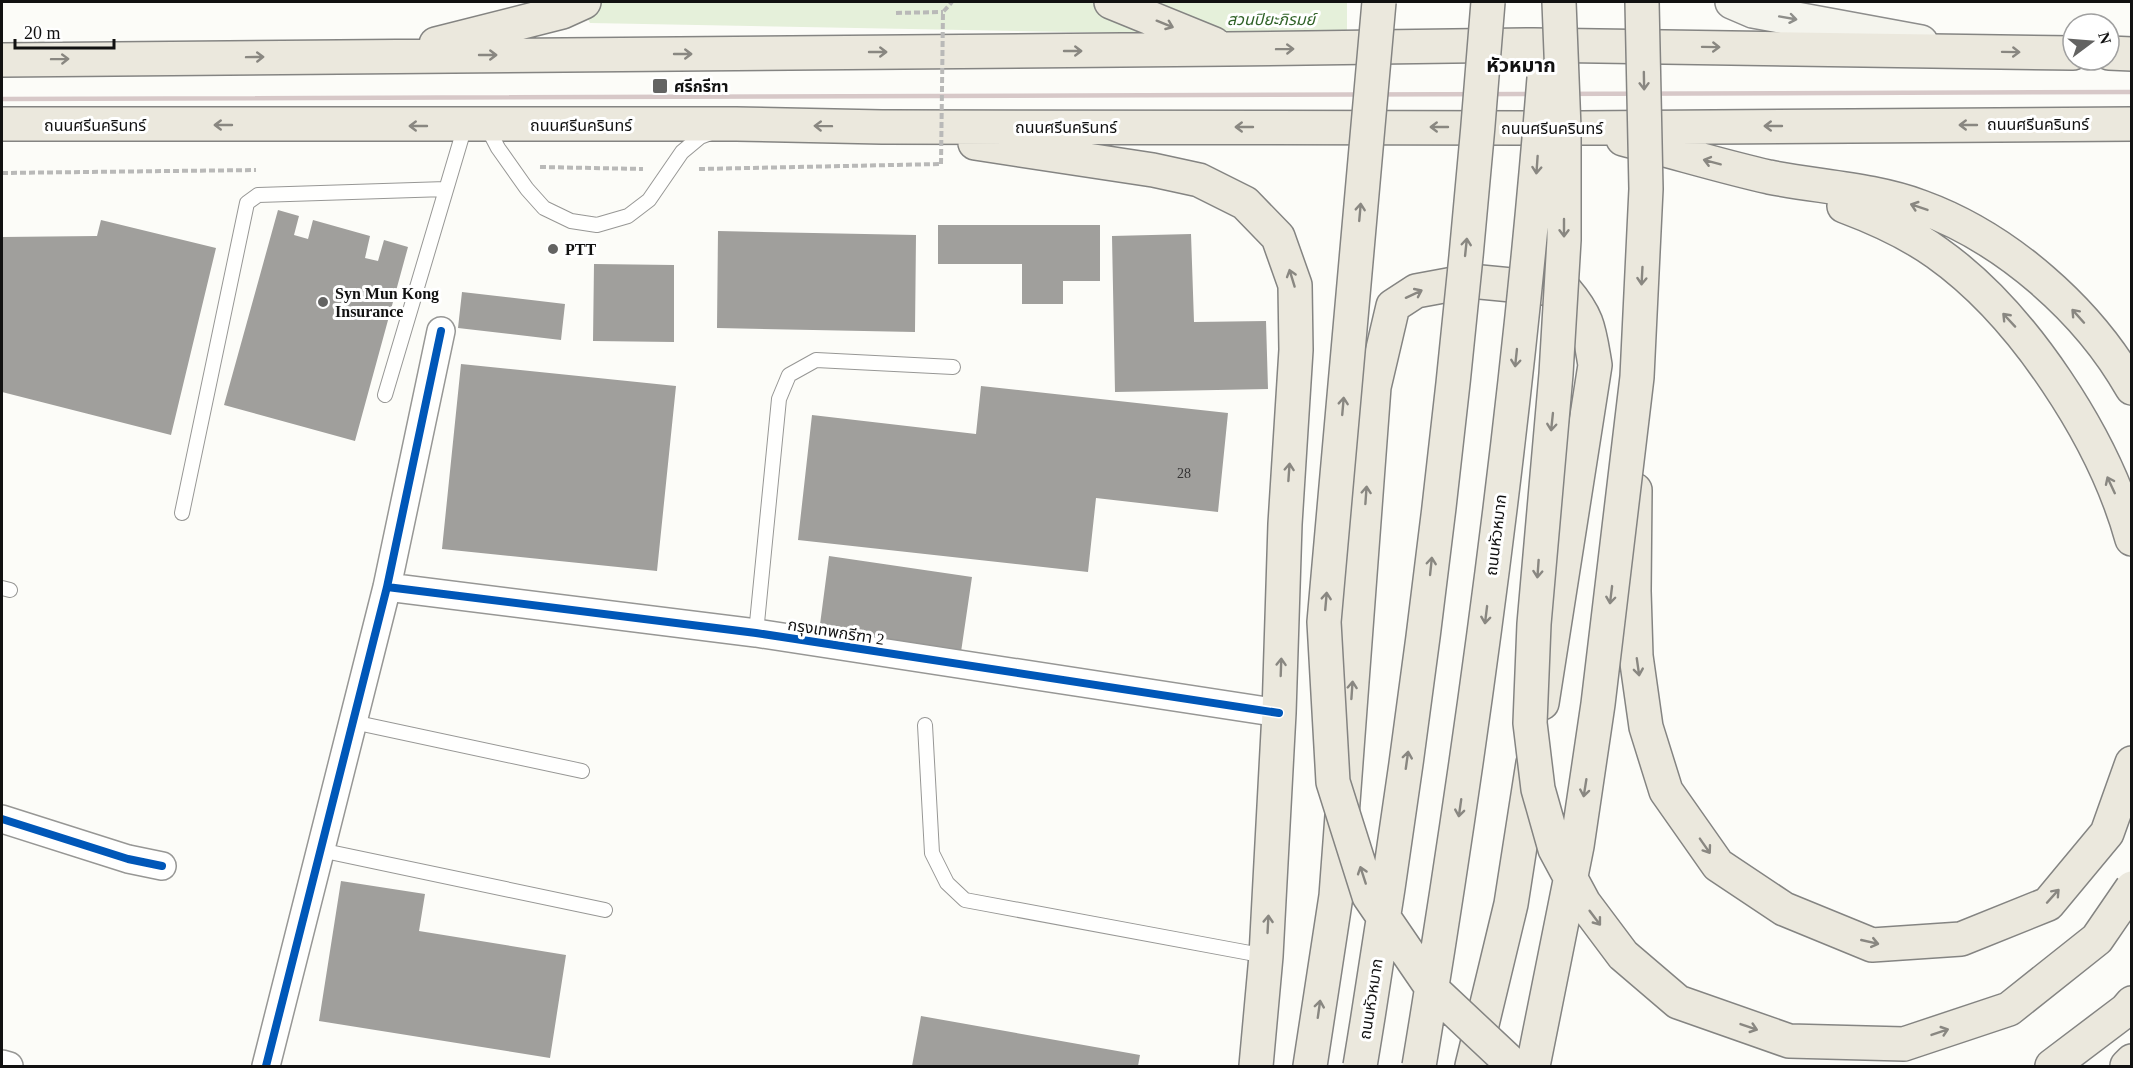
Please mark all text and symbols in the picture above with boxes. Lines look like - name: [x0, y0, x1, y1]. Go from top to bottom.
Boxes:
- park label: สวนปิยะภิรมย์: [1227, 11, 1318, 28]
- scale bar: [15, 12, 114, 50]
- north arrow: [2061, 12, 2121, 72]
- one-way arrow: [1778, 13, 1797, 24]
- one-way arrow: [1155, 19, 1173, 30]
- text: 20 m: [24, 23, 61, 43]
- text: N: [2095, 30, 2115, 46]
- one-way arrow: [1701, 41, 1721, 53]
- one-way arrow: [1275, 43, 1295, 54]
- one-way arrow: [1062, 45, 1082, 57]
- one-way arrow: [867, 46, 887, 58]
- one-way arrow: [2001, 46, 2021, 58]
- one-way arrow: [672, 48, 692, 60]
- one-way arrow: [477, 50, 497, 61]
- one-way arrow: [244, 52, 264, 63]
- one-way arrow: [49, 53, 69, 65]
- district label: หัวหมาก: [1486, 54, 1556, 76]
- one-way arrow: [1638, 70, 1649, 90]
- marker: ศรีกรีฑา: [651, 77, 669, 95]
- place label: ศรีกรีฑา: [674, 78, 728, 95]
- street label: ถนนศรีนครินทร์: [1987, 116, 2090, 133]
- street label: ถนนศรีนครินทร์: [44, 117, 147, 134]
- street label: ถนนศรีนครินทร์: [530, 117, 633, 134]
- one-way arrow: [214, 119, 234, 131]
- street label: ถนนศรีนครินทร์: [1015, 119, 1118, 136]
- one-way arrow: [1959, 119, 1979, 131]
- one-way arrow: [409, 120, 429, 132]
- one-way arrow: [814, 120, 834, 132]
- street label: ถนนศรีนครินทร์: [1501, 120, 1604, 137]
- one-way arrow: [1764, 120, 1784, 132]
- one-way arrow: [1234, 121, 1254, 133]
- one-way arrow: [1429, 122, 1449, 133]
- one-way arrow: [1531, 154, 1542, 174]
- one-way arrow: [1703, 155, 1722, 167]
- one-way arrow: [1910, 201, 1929, 212]
- one-way arrow: [1355, 203, 1366, 223]
- one-way arrow: [1558, 217, 1570, 237]
- one-way arrow: [1461, 238, 1472, 257]
- place label: PTT: [565, 241, 596, 258]
- marker: PTT: [546, 242, 560, 256]
- one-way arrow: [1636, 265, 1647, 285]
- one-way arrow: [1286, 269, 1297, 288]
- place label: Syn Mun Kong Insurance: [335, 285, 439, 320]
- one-way arrow: [1405, 288, 1423, 300]
- marker: Syn Mun Kong Insurance: [316, 295, 330, 309]
- one-way arrow: [2071, 309, 2085, 324]
- one-way arrow: [2002, 313, 2016, 328]
- one-way arrow: [1511, 348, 1522, 368]
- one-way arrow: [1338, 397, 1349, 417]
- one-way arrow: [1546, 412, 1557, 432]
- one-way arrow: [1283, 462, 1294, 482]
- house number: 28: [1177, 466, 1191, 481]
- one-way arrow: [2105, 476, 2117, 494]
- one-way arrow: [1360, 486, 1371, 505]
- street label: ถนนหัวหมาก: [1483, 493, 1509, 577]
- one-way arrow: [1426, 557, 1437, 577]
- one-way arrow: [1533, 558, 1544, 578]
- one-way arrow: [1605, 585, 1616, 605]
- one-way arrow: [1321, 591, 1332, 611]
- one-way arrow: [1481, 604, 1492, 624]
- street label: กรุงเทพกรีฑา 2: [786, 616, 885, 649]
- one-way arrow: [1632, 656, 1643, 676]
- one-way arrow: [1275, 657, 1287, 677]
- one-way arrow: [1346, 680, 1357, 700]
- one-way arrow: [1401, 750, 1412, 770]
- one-way arrow: [1580, 778, 1591, 798]
- one-way arrow: [1454, 797, 1465, 817]
- one-way arrow: [1699, 837, 1711, 854]
- one-way arrow: [1356, 866, 1367, 885]
- one-way arrow: [2046, 889, 2060, 904]
- one-way arrow: [1589, 909, 1601, 925]
- one-way arrow: [1262, 915, 1273, 935]
- one-way arrow: [1860, 937, 1879, 949]
- street label: ถนนหัวหมาก: [1356, 957, 1386, 1041]
- one-way arrow: [1314, 999, 1325, 1019]
- one-way arrow: [1740, 1023, 1758, 1034]
- one-way arrow: [1930, 1026, 1949, 1037]

